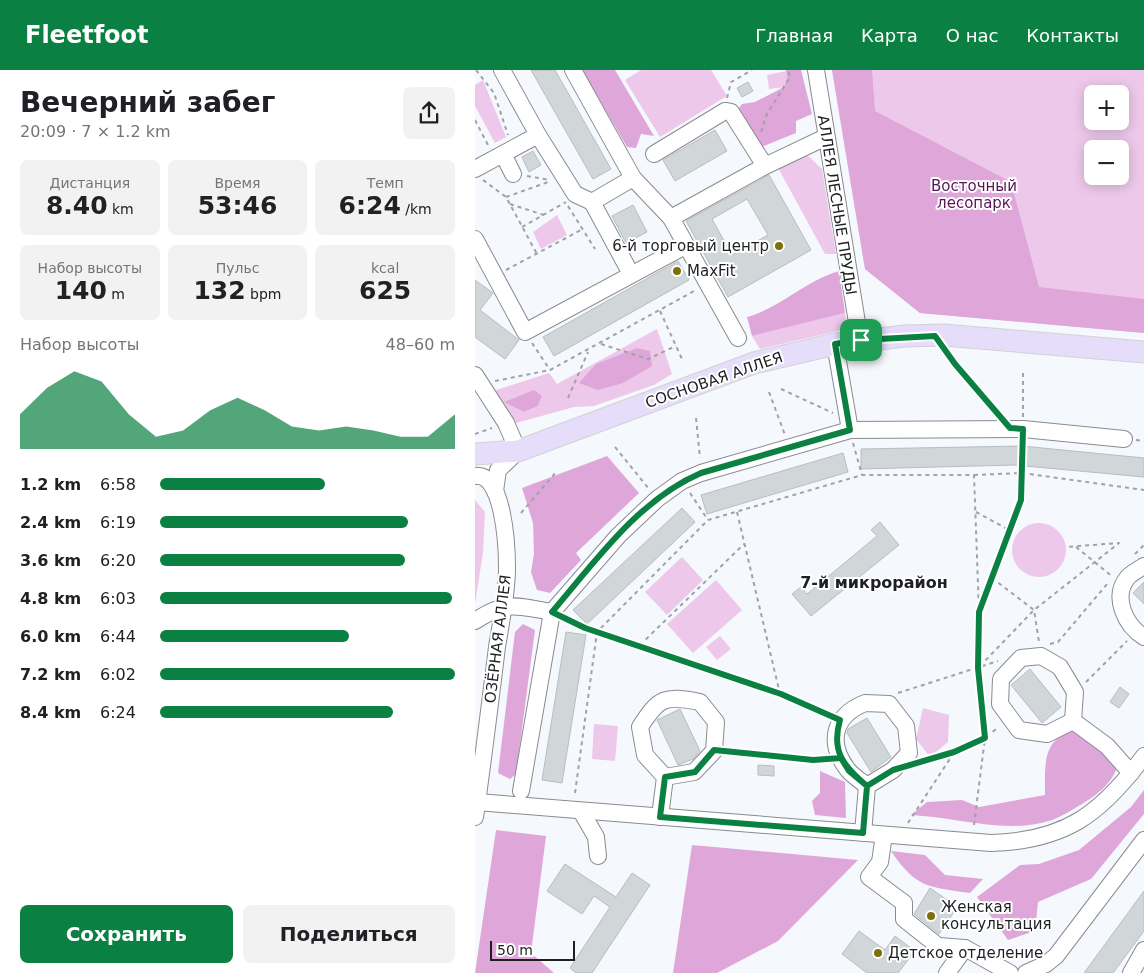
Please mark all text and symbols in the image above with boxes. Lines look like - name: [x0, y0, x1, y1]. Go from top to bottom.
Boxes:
- text: Fleetfoot: [25, 21, 149, 49]
- text: Главная: [755, 25, 833, 46]
- text: Карта: [861, 25, 918, 46]
- text: О нас: [946, 25, 998, 46]
- text: Контакты: [1026, 25, 1119, 46]
- map controls: [1084, 85, 1129, 185]
- button: +: [1084, 85, 1129, 130]
- text: Вечерний забег: [20, 86, 275, 119]
- button: share: [403, 87, 455, 139]
- street label: АЛЛЕЯ ЛЕСНЫЕ ПРУДЫ: [814, 114, 860, 296]
- text: 20:09 · 7 × 1.2 km: [20, 122, 171, 141]
- button: −: [1084, 140, 1129, 185]
- text: Дистанция: [49, 175, 130, 191]
- text: Время: [214, 175, 261, 191]
- text: Темп: [367, 175, 404, 191]
- park label: Восточный лесопарк: [931, 177, 1017, 212]
- text: 8.40: [46, 191, 108, 220]
- text: 53:46: [198, 191, 277, 220]
- text: 6:24: [339, 191, 401, 220]
- text: km: [108, 201, 134, 217]
- text: /km: [401, 201, 432, 217]
- place label: 6-й торговый центр: [612, 237, 769, 255]
- marker: 6-й торговый центр: [773, 240, 785, 252]
- text: Набор высоты: [38, 260, 142, 276]
- text: Пульс: [216, 260, 259, 276]
- text: kcal: [371, 260, 399, 276]
- place label: MaxFit: [687, 262, 736, 280]
- marker: MaxFit: [671, 265, 683, 277]
- text: 140: [55, 276, 107, 305]
- text: 132: [193, 276, 246, 305]
- text: 625: [359, 276, 411, 305]
- text: m: [107, 286, 125, 302]
- text: bpm: [246, 286, 282, 302]
- pin: [840, 319, 882, 361]
- icon: arrive: [847, 326, 875, 354]
- text: Набор высоты: [20, 335, 139, 354]
- text: 48–60 m: [386, 335, 455, 354]
- street label: СОСНОВАЯ АЛЛЕЯ: [643, 348, 785, 412]
- text: 1.2 km: [20, 475, 81, 494]
- text: 6:58: [100, 475, 136, 494]
- text: 2.4 km: [20, 513, 81, 532]
- text: 6:19: [100, 513, 136, 532]
- text: 3.6 km: [20, 551, 81, 570]
- text: 6:20: [100, 551, 136, 570]
- district label: 7-й микрорайон: [800, 573, 948, 592]
- street label: ОЗЁРНАЯ АЛЛЕЯ: [480, 574, 515, 704]
- text: 4.8 km: [20, 589, 81, 608]
- text: 6:03: [100, 589, 136, 608]
- text: 6.0 km: [20, 627, 81, 646]
- text: 6:44: [100, 627, 136, 646]
- text: 7.2 km: [20, 665, 81, 684]
- text: 6:02: [100, 665, 136, 684]
- text: 8.4 km: [20, 703, 81, 722]
- text: 6:24: [100, 703, 136, 722]
- place label: Женская консультация: [941, 898, 1052, 933]
- button: Сохранить: [20, 905, 233, 963]
- button: Поделиться: [243, 905, 455, 963]
- marker: Женская консультация: [925, 910, 937, 922]
- scale bar: [490, 938, 575, 961]
- text: 50 m: [497, 942, 533, 958]
- place label: Детское отделение: [888, 944, 1043, 962]
- marker: Детское отделение: [872, 947, 884, 959]

